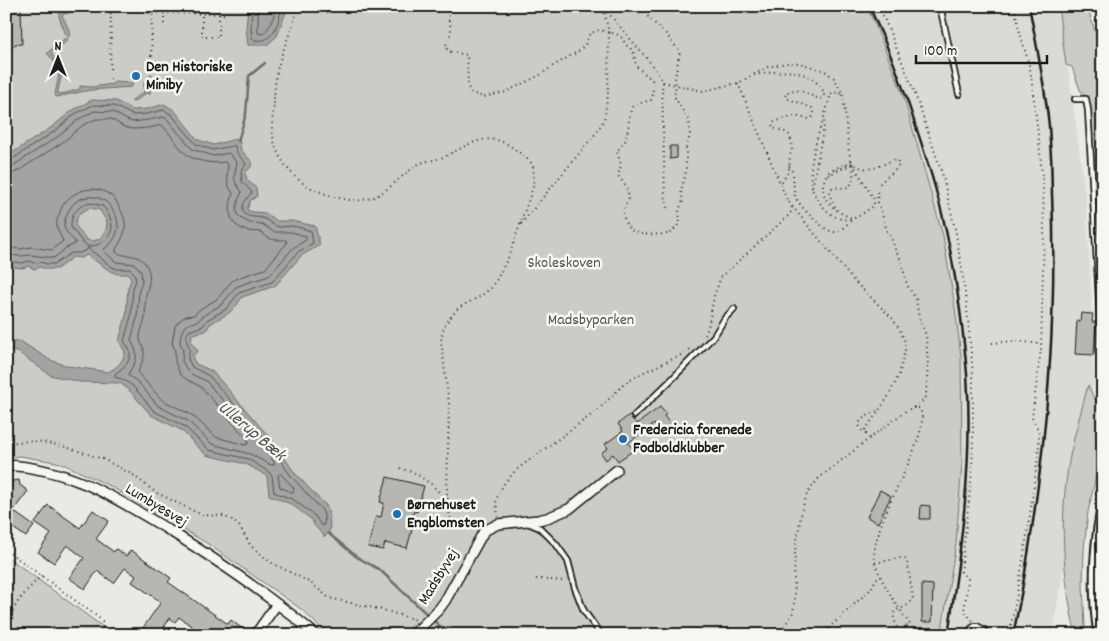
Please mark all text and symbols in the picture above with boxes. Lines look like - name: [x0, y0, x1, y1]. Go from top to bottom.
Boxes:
- north arrow: [32, 32, 82, 82]
- scale bar: [916, 32, 1048, 64]
- text: N: [55, 37, 62, 57]
- text: 100 m: [924, 41, 957, 63]
- place label: Den Historiske Miniby: [146, 56, 232, 97]
- marker: Den Historiske Miniby: [130, 70, 142, 82]
- park label: Skoleskoven: [527, 252, 601, 275]
- park label: Madsbyparken: [548, 309, 634, 332]
- water label: Ullerup Bæk: [212, 396, 292, 469]
- place label: Fredericia forenede Fodboldklubber: [633, 419, 752, 460]
- marker: Fredericia forenede Fodboldklubber: [617, 433, 629, 445]
- street label: Lumbyesvej: [120, 478, 192, 534]
- place label: Børnehuset Engblomsten: [407, 494, 485, 535]
- marker: Børnehuset Engblomsten: [391, 508, 403, 520]
- street label: Madsbyvej: [413, 544, 465, 610]

